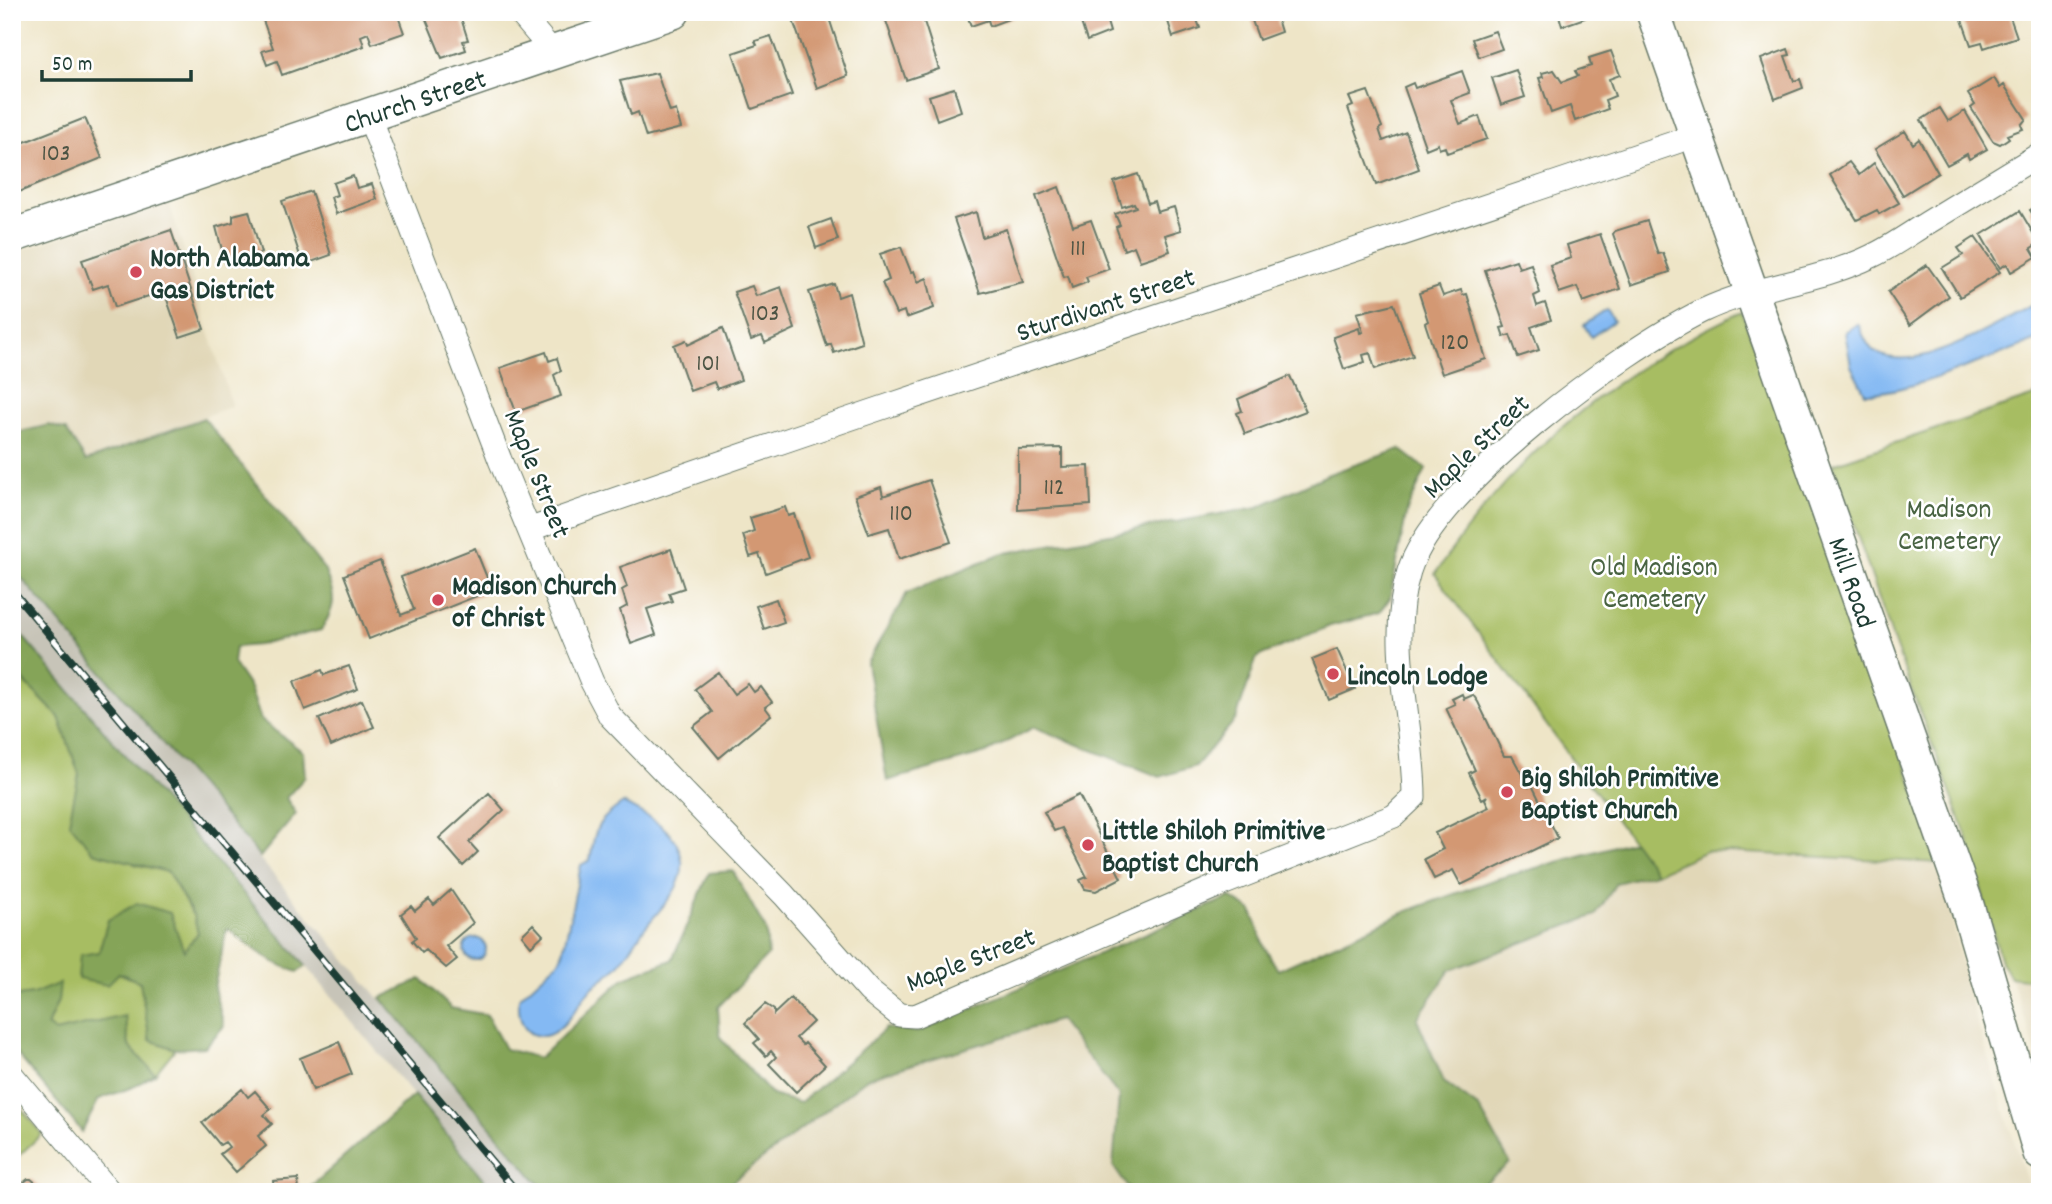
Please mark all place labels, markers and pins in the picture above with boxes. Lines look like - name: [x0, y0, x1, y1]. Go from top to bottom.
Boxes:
- place label: North Alabama Gas District: [150, 241, 310, 313]
- marker: North Alabama Gas District: [128, 264, 144, 280]
- place label: Madison Church of Christ: [452, 569, 617, 641]
- marker: Madison Church of Christ: [430, 592, 446, 608]
- place label: Lincoln Lodge: [1347, 659, 1488, 699]
- marker: Lincoln Lodge: [1325, 666, 1341, 682]
- place label: Big Shiloh Primitive Baptist Church: [1521, 761, 1719, 833]
- marker: Big Shiloh Primitive Baptist Church: [1499, 784, 1515, 800]
- place label: Little Shiloh Primitive Baptist Church: [1102, 814, 1325, 886]
- marker: Little Shiloh Primitive Baptist Church: [1080, 837, 1096, 853]

